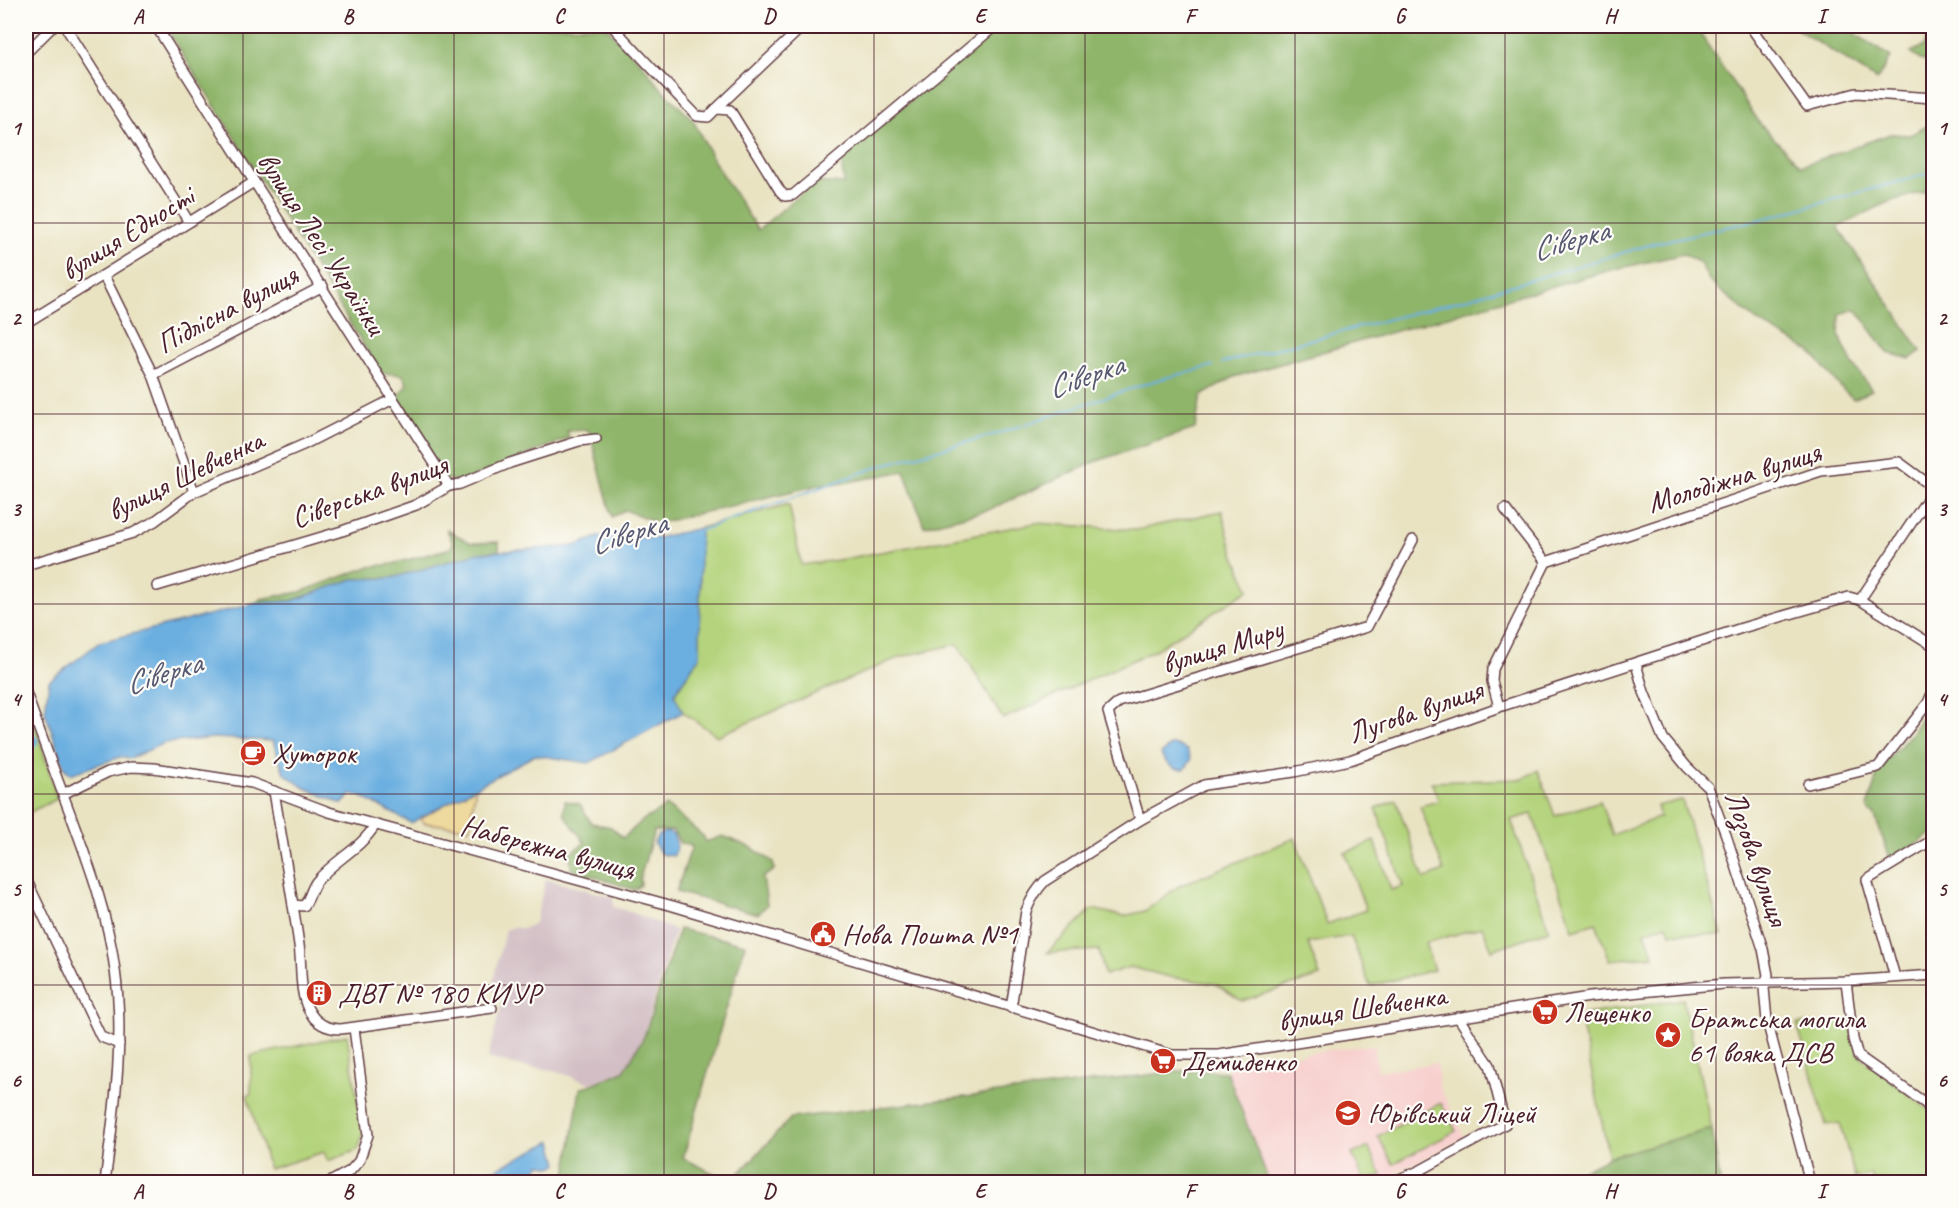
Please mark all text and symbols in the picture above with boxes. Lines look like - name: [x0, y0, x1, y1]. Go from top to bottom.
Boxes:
- text: A: [133, 4, 145, 29]
- text: B: [343, 4, 355, 29]
- text: C: [554, 4, 566, 29]
- text: D: [763, 4, 777, 29]
- text: E: [975, 4, 989, 29]
- text: F: [1185, 4, 1199, 29]
- text: G: [1395, 4, 1408, 29]
- text: H: [1604, 4, 1619, 29]
- text: I: [1817, 4, 1830, 29]
- text: 1: [12, 116, 23, 141]
- text: 1: [1938, 116, 1949, 141]
- street label: вулиця Лесі Українки: [249, 144, 396, 343]
- street label: вулиця Єдності: [53, 175, 204, 289]
- water label: Сіверка: [1527, 209, 1616, 270]
- street label: Підлісна вулиця: [150, 255, 305, 362]
- text: 2: [12, 306, 23, 331]
- text: 2: [1938, 306, 1949, 331]
- water label: Сіверка: [1042, 343, 1131, 408]
- street label: вулиця Шевченка: [101, 420, 272, 529]
- street label: Молодіжна вулиця: [1643, 432, 1826, 521]
- street label: Сіверська вулиця: [286, 444, 455, 537]
- text: 3: [12, 497, 23, 522]
- text: 3: [1938, 497, 1949, 522]
- water label: Сіверка: [585, 501, 674, 564]
- street label: вулиця Миру: [1157, 609, 1289, 682]
- water label: Сіверка: [120, 641, 209, 704]
- street label: Лугова вулиця: [1342, 669, 1490, 752]
- text: 4: [12, 687, 24, 712]
- text: 4: [1938, 687, 1950, 712]
- place label: Хуторок: [272, 734, 358, 772]
- cafe icon: Хуторок: [238, 738, 268, 768]
- street label: Лозова вулиця: [1716, 786, 1799, 933]
- street label: Набережна вулиця: [457, 805, 640, 889]
- text: 5: [12, 877, 23, 902]
- text: 5: [1938, 877, 1949, 902]
- place label: Нова Пошта №1: [842, 915, 1019, 953]
- public building icon: Нова Пошта №1: [808, 919, 838, 949]
- place label: ДВТ № 180 КИУР: [338, 974, 544, 1012]
- street label: вулиця Шевченка: [1275, 976, 1451, 1040]
- building icon: ДВТ № 180 КИУР: [304, 978, 334, 1008]
- place label: Лещенко: [1564, 993, 1651, 1031]
- supermarket icon: Лещенко: [1530, 997, 1560, 1027]
- place label: Братська могила 61 вояка ДСВ: [1688, 999, 1867, 1071]
- place icon: Братська могила 61 вояка ДСВ: [1653, 1020, 1683, 1050]
- place label: Демиденко: [1182, 1042, 1297, 1080]
- supermarket icon: Демиденко: [1148, 1046, 1178, 1076]
- text: 6: [11, 1068, 22, 1093]
- text: 6: [1937, 1068, 1948, 1093]
- place label: Юрівський Ліцей: [1368, 1094, 1537, 1132]
- school or university icon: Юрівський Ліцей: [1333, 1098, 1363, 1128]
- text: A: [133, 1179, 145, 1204]
- text: B: [343, 1179, 355, 1204]
- text: C: [554, 1179, 566, 1204]
- text: D: [763, 1179, 777, 1204]
- text: E: [975, 1179, 989, 1204]
- text: F: [1185, 1179, 1199, 1204]
- text: G: [1395, 1179, 1408, 1204]
- text: H: [1604, 1179, 1619, 1204]
- text: I: [1817, 1179, 1830, 1204]

